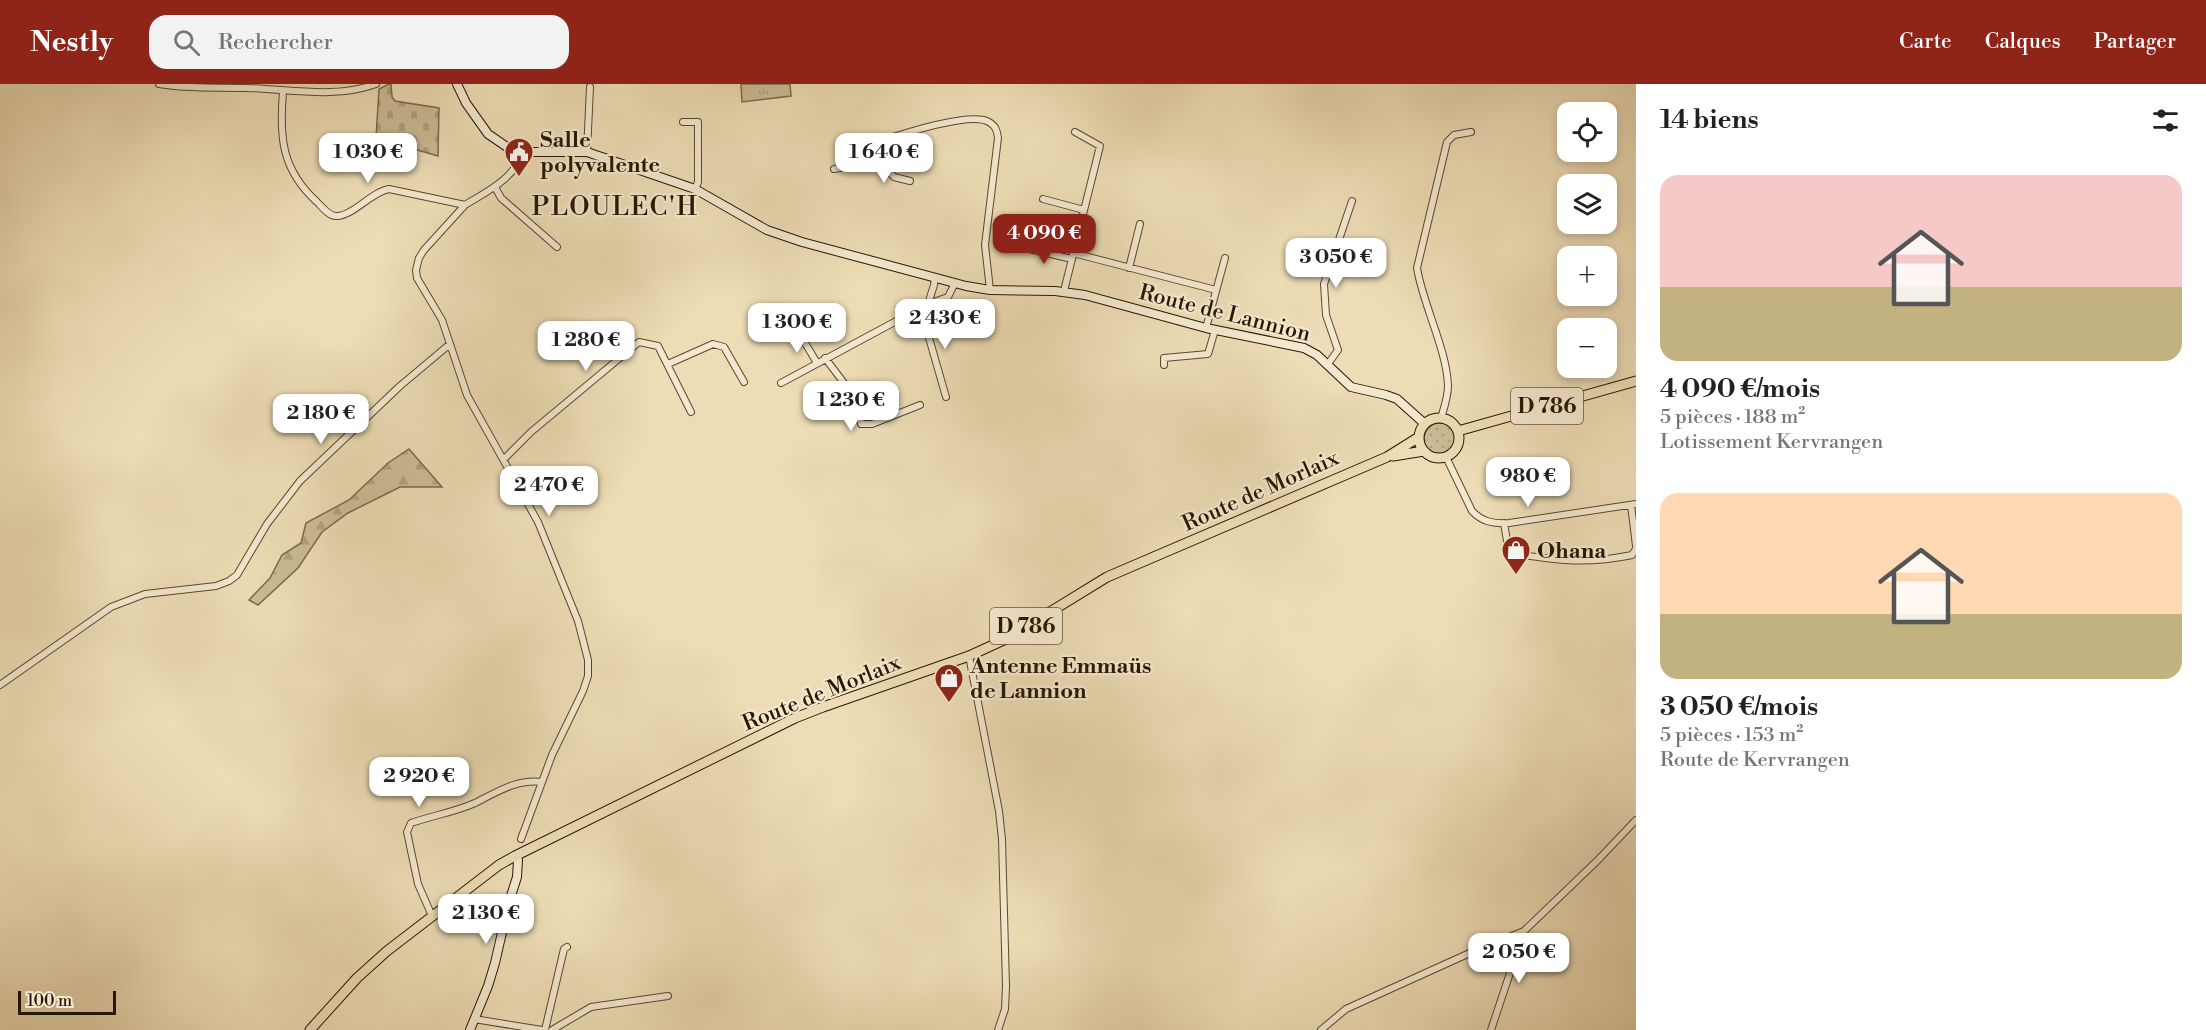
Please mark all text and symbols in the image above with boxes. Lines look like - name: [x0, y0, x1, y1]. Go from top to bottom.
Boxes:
- search box: [149, 15, 569, 69]
- text: Nestly: [30, 25, 113, 60]
- icon: search: [170, 26, 203, 59]
- text: Rechercher: [218, 29, 333, 56]
- text: Carte: [1899, 29, 1952, 55]
- text: Calques: [1985, 29, 2061, 55]
- text: Partager: [2094, 29, 2176, 55]
- map controls: [1557, 102, 1617, 378]
- button: locate: [1557, 102, 1617, 162]
- text: 14 biens: [1660, 104, 1759, 136]
- icon: filters: [2149, 104, 2182, 137]
- place label: Salle polyvalente: [540, 127, 660, 179]
- pin: 1 030 €: [313, 133, 423, 184]
- pin: 1 640 €: [829, 133, 939, 184]
- public building icon: Salle polyvalente: [503, 136, 535, 178]
- text: 1 030 €: [333, 140, 403, 165]
- text: 1 640 €: [849, 140, 919, 165]
- button: layers: [1557, 174, 1617, 234]
- district label: PLOULEC'H: [531, 191, 699, 223]
- pin: 4 090 €: [989, 214, 1099, 265]
- icon: home: [1867, 214, 1975, 322]
- text: 4 090 €: [1007, 221, 1081, 246]
- pin: 3 050 €: [1281, 238, 1391, 289]
- text: 3 050 €: [1300, 245, 1372, 270]
- button: +: [1557, 246, 1617, 306]
- street label: Route de Lannion: [1136, 279, 1313, 348]
- pin: 2 430 €: [890, 299, 1000, 350]
- pin: 1 300 €: [742, 303, 852, 354]
- text: 2 430 €: [909, 306, 981, 331]
- text: 1 300 €: [762, 310, 832, 335]
- button: −: [1557, 318, 1617, 378]
- pin: 1 280 €: [531, 321, 641, 372]
- text: 1 280 €: [552, 328, 620, 353]
- text: 4 090 €/mois: [1660, 373, 1820, 405]
- pin: 1 230 €: [796, 381, 906, 432]
- text: 1 230 €: [817, 388, 885, 413]
- road number: D 786: [1511, 388, 1583, 424]
- pin: 2 180 €: [266, 394, 376, 445]
- text: 2 180 €: [287, 401, 355, 426]
- text: 5 pièces · 188 m²: [1660, 405, 1805, 430]
- text: Lotissement Kervrangen: [1660, 430, 1883, 455]
- street label: Route de Morlaix: [1178, 444, 1344, 538]
- pin: 980 €: [1486, 457, 1570, 508]
- text: 980 €: [1500, 464, 1556, 489]
- pin: 2 470 €: [494, 466, 604, 517]
- text: 2 470 €: [514, 473, 584, 498]
- icon: home: [1867, 532, 1975, 640]
- shop icon: Ohana: [1500, 534, 1532, 576]
- place label: Ohana: [1537, 538, 1607, 565]
- road number: D 786: [990, 608, 1062, 644]
- street label: Route de Morlaix: [738, 649, 905, 737]
- place label: Antenne Emmaüs de Lannion: [969, 653, 1151, 705]
- shop icon: Antenne Emmaüs de Lannion: [933, 662, 965, 704]
- text: 3 050 €/mois: [1660, 691, 1818, 723]
- text: 5 pièces · 153 m²: [1660, 723, 1803, 748]
- text: Route de Kervrangen: [1660, 748, 1850, 773]
- pin: 2 920 €: [364, 757, 474, 808]
- text: 2 920 €: [383, 764, 455, 789]
- pin: 2 130 €: [431, 894, 541, 945]
- text: 2 130 €: [452, 901, 520, 926]
- pin: 2 050 €: [1464, 933, 1574, 984]
- text: 2 050 €: [1482, 940, 1556, 965]
- scale bar: [18, 988, 116, 1016]
- text: 100 m: [27, 991, 72, 1011]

